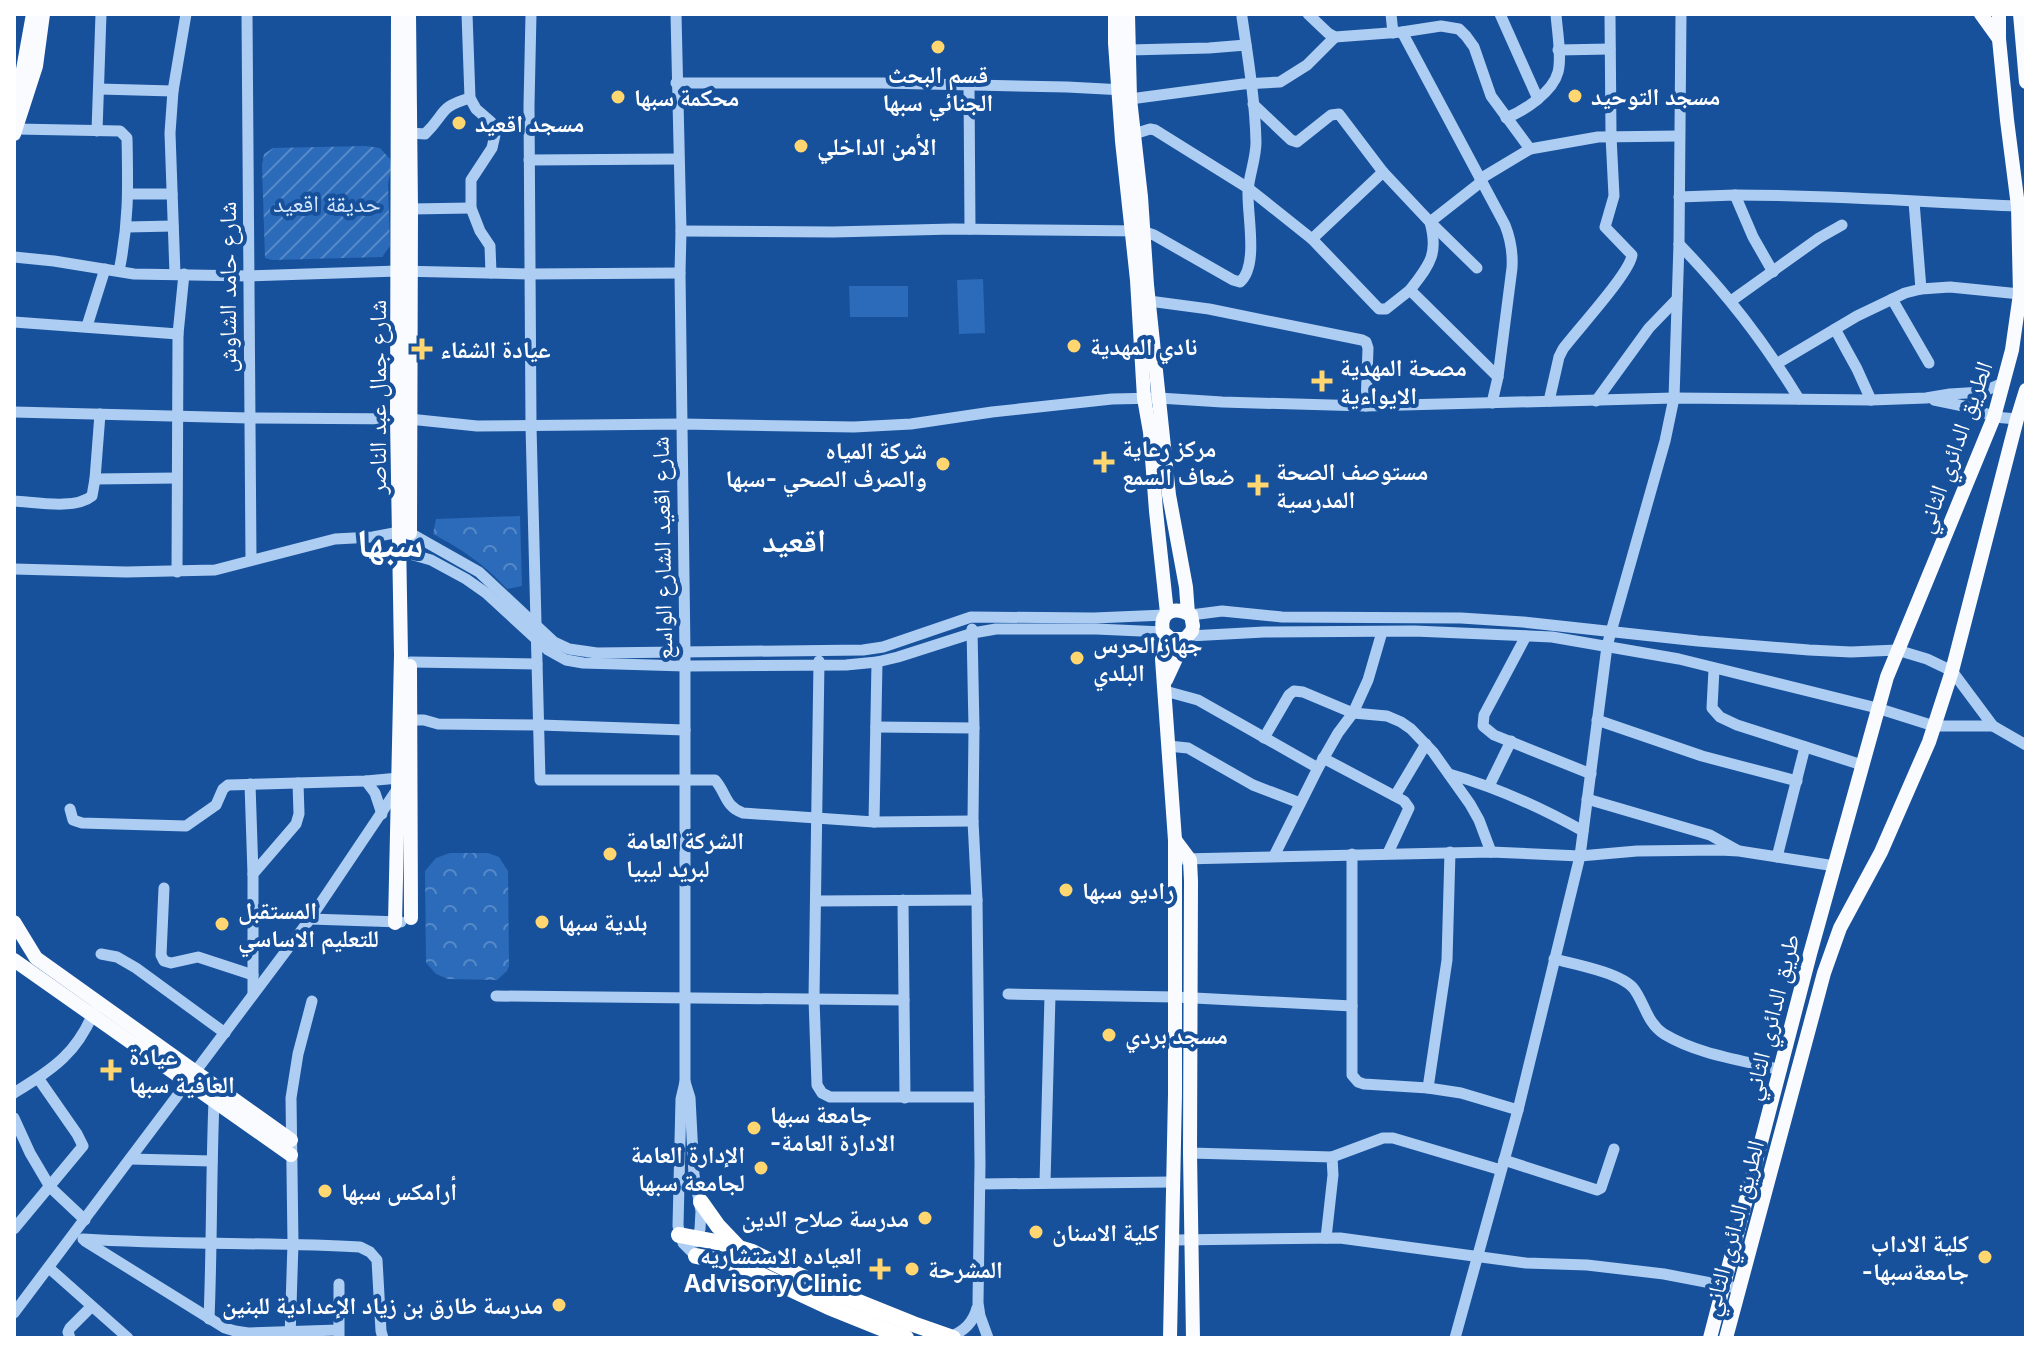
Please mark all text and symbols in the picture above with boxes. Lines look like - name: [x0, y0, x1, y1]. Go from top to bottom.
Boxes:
- marker: قسم البحث الجنائي سبها: [929, 38, 947, 56]
- place label: قسم البحث الجنائي سبها: [883, 60, 993, 121]
- place label: مسجد التوحيد: [1591, 82, 1720, 111]
- place label: محكمة سبها: [634, 83, 739, 112]
- marker: مسجد التوحيد: [1566, 87, 1584, 105]
- marker: محكمة سبها: [609, 88, 627, 106]
- place label: مسجد اقعيد: [475, 109, 584, 138]
- marker: مسجد اقعيد: [450, 114, 468, 132]
- place label: الأمن الداخلي: [817, 132, 937, 165]
- marker: الأمن الداخلي: [792, 137, 810, 155]
- park label: حديقة اقعيد: [273, 189, 381, 218]
- street label: شارع حامد الشاوش: [213, 201, 243, 373]
- street label: شارع جمال عبد الناصر: [363, 300, 393, 495]
- place label: نادي المهدية: [1090, 332, 1197, 365]
- place label: عيادة الشفاء: [440, 335, 551, 364]
- marker: نادي المهدية: [1065, 337, 1083, 355]
- marker: عيادة الشفاء: [411, 338, 433, 360]
- place label: مصحة المهدية الايواءية: [1340, 353, 1467, 410]
- street label: الطريق الدائري الثاني: [1910, 357, 2003, 538]
- marker: مصحة المهدية الايواءية: [1311, 370, 1333, 392]
- place label: مركز رعاية ضعاف السمع: [1122, 434, 1235, 493]
- street label: شارع اقعيد الشارع الواسع: [646, 436, 679, 660]
- place label: شركة المياه والصرف الصحي -سبها: [725, 436, 927, 497]
- marker: مركز رعاية ضعاف السمع: [1093, 451, 1115, 473]
- marker: شركة المياه والصرف الصحي -سبها: [934, 455, 952, 473]
- place label: مستوصف الصحة المدرسية: [1276, 457, 1428, 514]
- marker: مستوصف الصحة المدرسية: [1247, 474, 1269, 496]
- district label: سبها: [356, 518, 424, 567]
- district label: اقعيد: [762, 521, 826, 560]
- place label: جهاز الحرس البلدي: [1093, 630, 1202, 691]
- marker: جهاز الحرس البلدي: [1068, 649, 1086, 667]
- place label: الشركة العامة لبريد ليبيا: [626, 826, 744, 883]
- marker: الشركة العامة لبريد ليبيا: [601, 845, 619, 863]
- place label: راديو سبها: [1082, 876, 1174, 905]
- marker: راديو سبها: [1057, 881, 1075, 899]
- place label: المستقبل للتعليم الاساسي: [238, 896, 379, 957]
- place label: بلدية سبها: [558, 908, 647, 937]
- marker: بلدية سبها: [533, 913, 551, 931]
- marker: المستقبل للتعليم الاساسي: [213, 915, 231, 933]
- street label: طريق الدائري الثاني: [1736, 931, 1811, 1104]
- place label: مسجد بردي: [1125, 1021, 1228, 1054]
- marker: مسجد بردي: [1100, 1026, 1118, 1044]
- place label: عيادة العافية سبها: [129, 1042, 235, 1099]
- marker: عيادة العافية سبها: [100, 1059, 122, 1081]
- place label: جامعة سبها -الادارة العامة: [770, 1100, 896, 1157]
- marker: جامعة سبها -الادارة العامة: [745, 1119, 763, 1137]
- street label: الطريق الدائري الثاني: [1696, 1137, 1775, 1320]
- place label: الإدارة العامة لجامعة سبها: [631, 1140, 745, 1197]
- marker: الإدارة العامة لجامعة سبها: [752, 1159, 770, 1177]
- place label: أرامكس سبها: [341, 1175, 457, 1206]
- marker: أرامكس سبها: [316, 1182, 334, 1200]
- place label: مدرسة صلاح الدين: [741, 1204, 909, 1234]
- marker: مدرسة صلاح الدين: [916, 1209, 934, 1227]
- place label: كلية الاسنان: [1052, 1218, 1160, 1247]
- marker: كلية الاسنان: [1027, 1223, 1045, 1241]
- place label: كلية الاداب -جامعةسبها: [1862, 1229, 1969, 1286]
- place label: العياده الاستشاريه Advisory Clinic: [684, 1241, 862, 1298]
- marker: كلية الاداب -جامعةسبها: [1976, 1248, 1994, 1266]
- place label: المشرحة: [928, 1255, 1003, 1284]
- marker: العياده الاستشاريه Advisory Clinic: [869, 1258, 891, 1280]
- marker: المشرحة: [903, 1260, 921, 1278]
- place label: مدرسة طارق بن زياد الإعدادية للبنين: [222, 1291, 543, 1320]
- marker: مدرسة طارق بن زياد الإعدادية للبنين: [550, 1296, 568, 1314]

